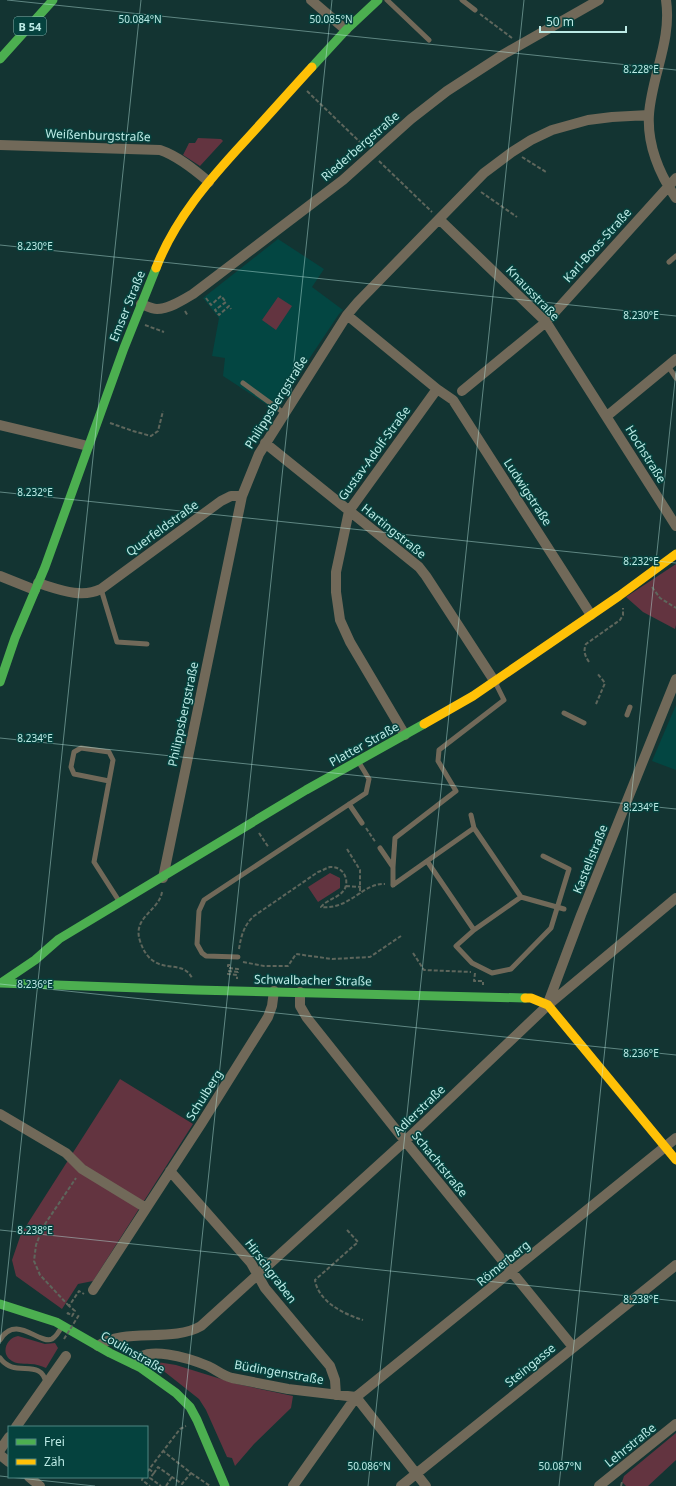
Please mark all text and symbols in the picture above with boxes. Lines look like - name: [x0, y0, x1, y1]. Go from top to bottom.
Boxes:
- scale bar: [540, 8, 626, 34]
- text: 50.084°N: [118, 12, 162, 26]
- text: 50.085°N: [309, 12, 353, 26]
- text: 50 m: [546, 13, 574, 30]
- road number: B 54: [14, 17, 46, 35]
- text: 8.228°E: [623, 62, 659, 76]
- street label: Riederbergstraße: [317, 107, 403, 185]
- street label: Weißenburgstraße: [45, 125, 151, 145]
- street label: Karl-Boos-Straße: [559, 204, 635, 286]
- text: 8.230°E: [17, 239, 53, 253]
- street label: Knausstraße: [502, 262, 564, 324]
- street label: Emser Straße: [105, 268, 149, 344]
- text: 8.230°E: [623, 308, 659, 322]
- street label: Philippsbergstraße: [241, 352, 312, 452]
- street label: Gustav-Adolf-Straße: [334, 402, 414, 504]
- street label: Hochstraße: [622, 422, 671, 486]
- street label: Ludwigstraße: [500, 455, 556, 529]
- text: 8.232°E: [17, 485, 53, 499]
- street label: Querfeldstraße: [122, 496, 202, 560]
- street label: Hartingstraße: [358, 500, 430, 563]
- text: 8.232°E: [623, 554, 659, 568]
- street label: Philippsbergstraße: [164, 660, 202, 768]
- street label: Platter Straße: [326, 718, 402, 770]
- text: 8.234°E: [17, 731, 53, 745]
- text: 8.234°E: [623, 800, 659, 814]
- street label: Kastellstraße: [568, 822, 612, 896]
- street label: Schwalbacher Straße: [254, 970, 372, 990]
- text: 8.236°E: [17, 977, 53, 991]
- text: 8.236°E: [623, 1046, 659, 1060]
- street label: Schulberg: [182, 1066, 226, 1124]
- street label: Adlerstraße: [389, 1081, 449, 1139]
- street label: Schachtstraße: [408, 1128, 472, 1201]
- text: 8.238°E: [17, 1223, 53, 1237]
- street label: Hirschgraben: [241, 1235, 301, 1307]
- street label: Römerberg: [473, 1236, 533, 1290]
- text: 8.238°E: [623, 1292, 659, 1306]
- street label: Coulinstraße: [98, 1327, 169, 1377]
- street label: Steingasse: [501, 1339, 559, 1391]
- street label: Büdingenstraße: [233, 1356, 325, 1388]
- street label: Lehrstraße: [601, 1419, 659, 1471]
- legend: [8, 1426, 148, 1478]
- text: Frei: [44, 1433, 65, 1450]
- text: Zäh: [44, 1453, 65, 1470]
- text: 50.086°N: [347, 1459, 391, 1473]
- text: 50.087°N: [538, 1459, 582, 1473]

